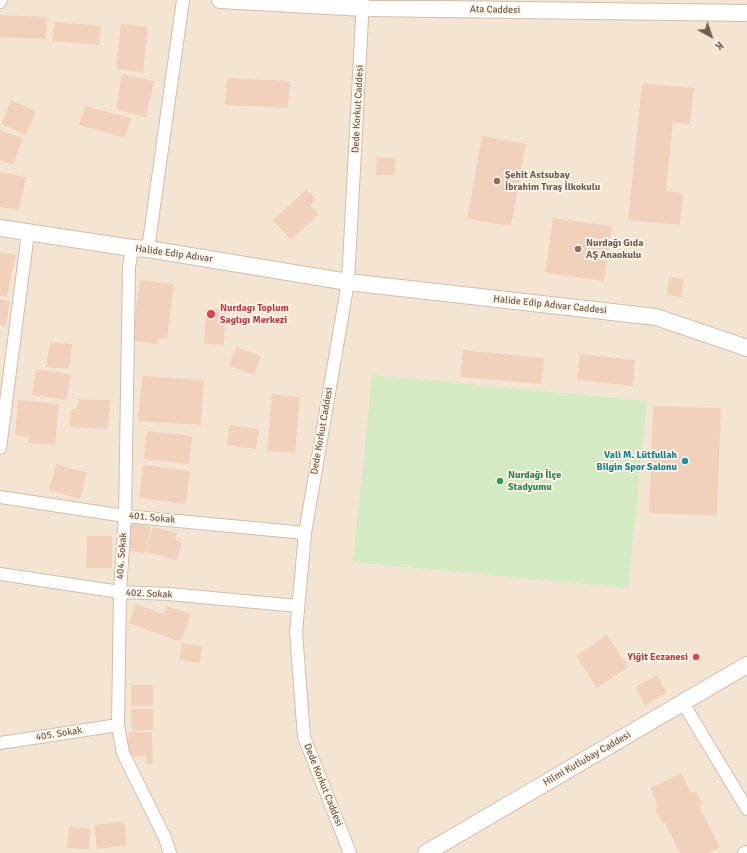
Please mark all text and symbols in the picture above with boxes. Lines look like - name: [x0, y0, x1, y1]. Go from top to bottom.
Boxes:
- street label: Ata Caddesi: [470, 4, 520, 16]
- north arrow: [691, 16, 731, 56]
- text: K: [712, 38, 726, 53]
- street label: Dede Korkut Caddesi: [350, 65, 366, 153]
- place label: Şehit Astsubay İbrahim Tıraş İlkokulu: [505, 169, 600, 192]
- marker: Şehit Astsubay İbrahim Tıraş İlkokulu: [492, 176, 502, 186]
- place label: Nurdağı Gıda AŞ Anaokulu: [586, 237, 643, 260]
- street label: Halide Edip Adıvar: [134, 243, 214, 265]
- marker: Nurdağı Gıda AŞ Anaokulu: [573, 244, 583, 254]
- street label: Halide Edip Adıvar Caddesi: [493, 293, 607, 317]
- place label: Nurdagı Toplum Saglıgı Merkezi: [220, 302, 289, 326]
- marker: Nurdagı Toplum Saglıgı Merkezi: [205, 308, 217, 320]
- street label: Dede Korkut Caddesi: [308, 386, 336, 476]
- place label: Vali M. Lütfullah Bilgin Spor Salonu: [597, 449, 677, 472]
- marker: Vali M. Lütfullah Bilgin Spor Salonu: [680, 456, 690, 466]
- place label: Nurdağı İlçe Stadyumu: [508, 469, 561, 492]
- marker: Nurdağı İlçe Stadyumu: [495, 476, 505, 486]
- street label: 401. Sokak: [128, 510, 176, 526]
- street label: 404. Sokak: [114, 532, 130, 580]
- street label: 402. Sokak: [125, 587, 173, 601]
- place label: Yiğit Eczanesi: [627, 651, 688, 663]
- marker: Yiğit Eczanesi: [691, 652, 701, 662]
- street label: 405. Sokak: [35, 724, 83, 744]
- street label: Hilmi Kutlubay Caddesi: [541, 729, 633, 789]
- street label: Dede Korkut Caddesi: [301, 742, 345, 828]

